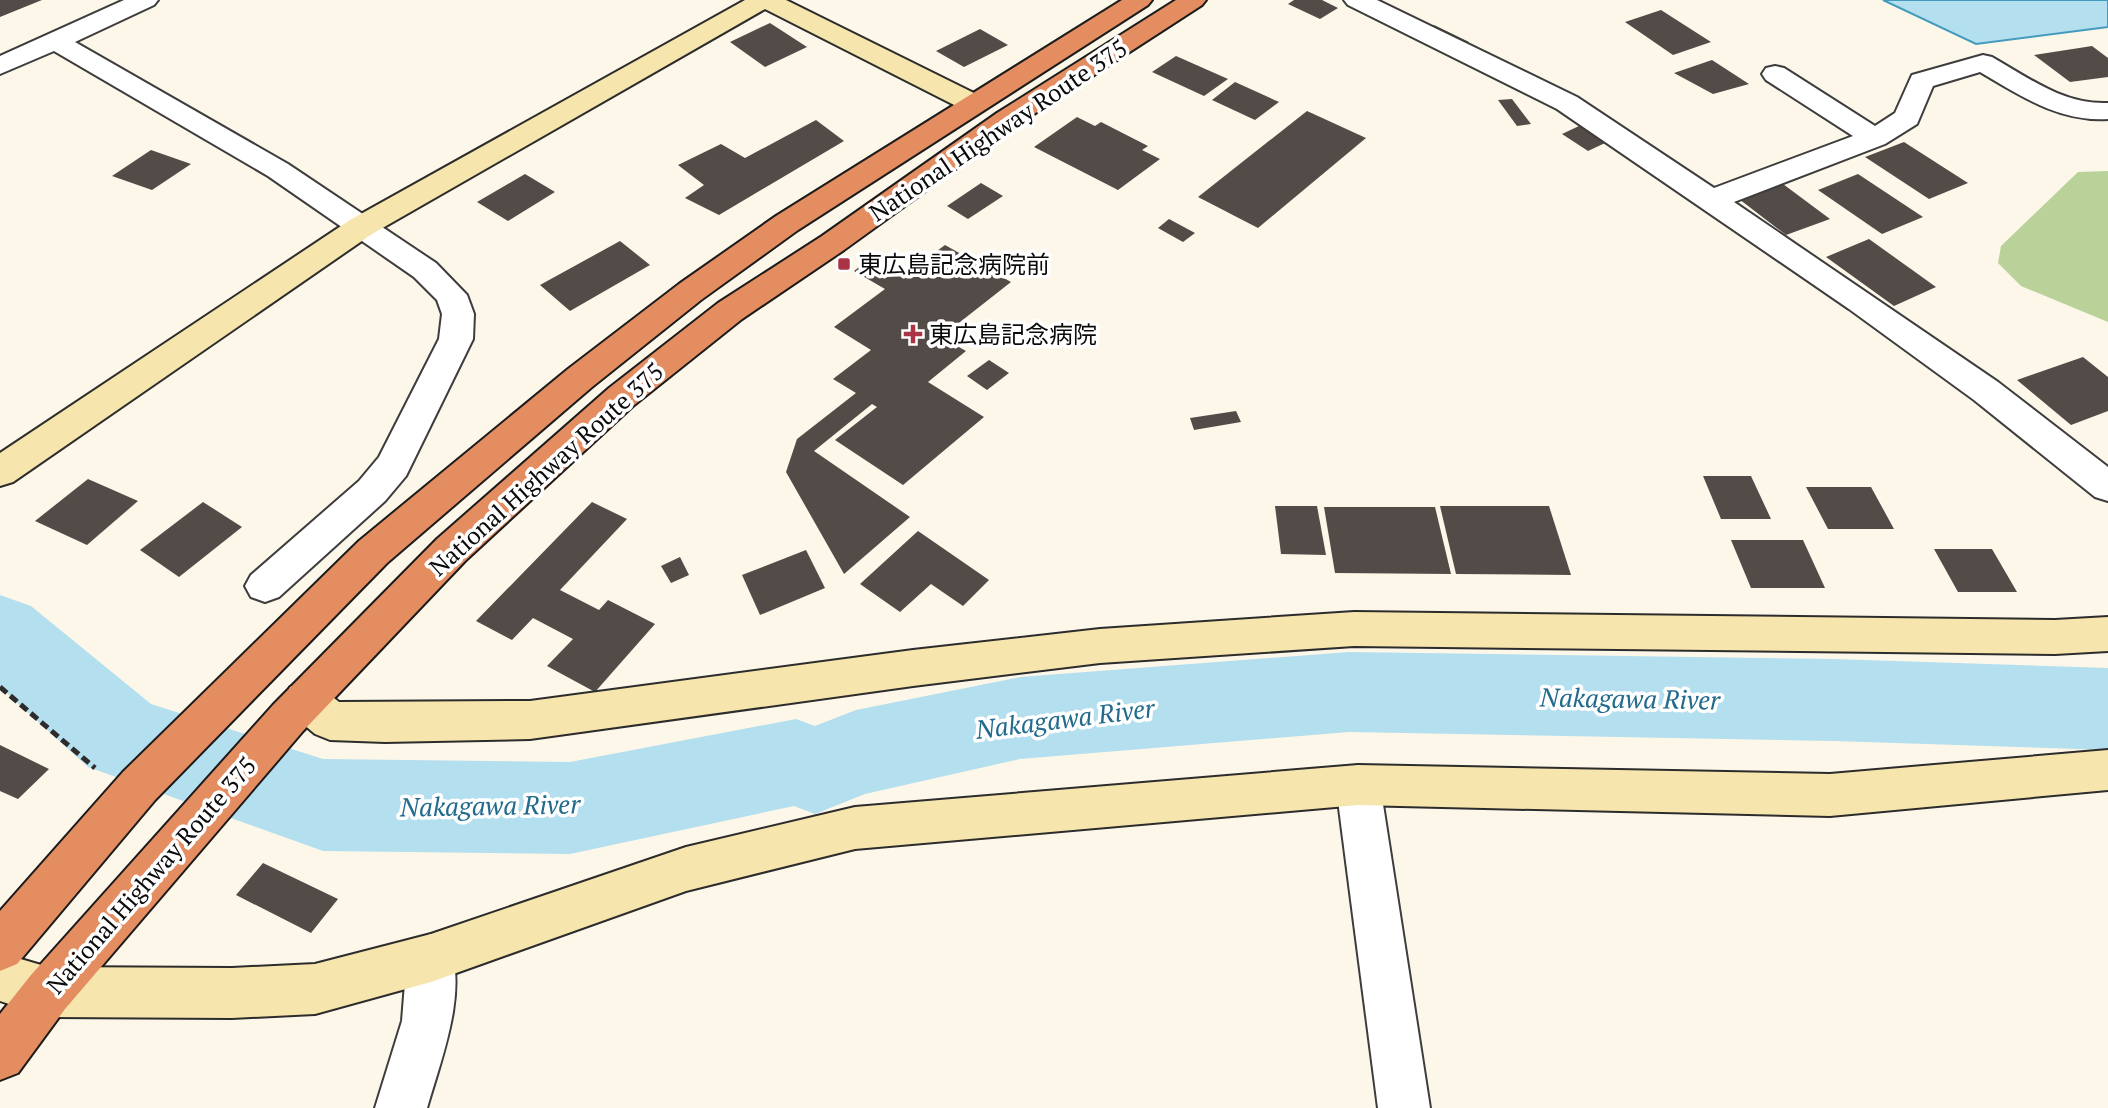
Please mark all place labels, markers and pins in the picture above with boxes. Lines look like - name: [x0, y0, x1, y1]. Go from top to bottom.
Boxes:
- place label: 東広島記念病院前: [858, 248, 1050, 280]
- marker: 東広島記念病院前: [836, 256, 852, 272]
- place label: 東広島記念病院: [929, 318, 1097, 350]
- marker: 東広島記念病院: [903, 324, 923, 344]

